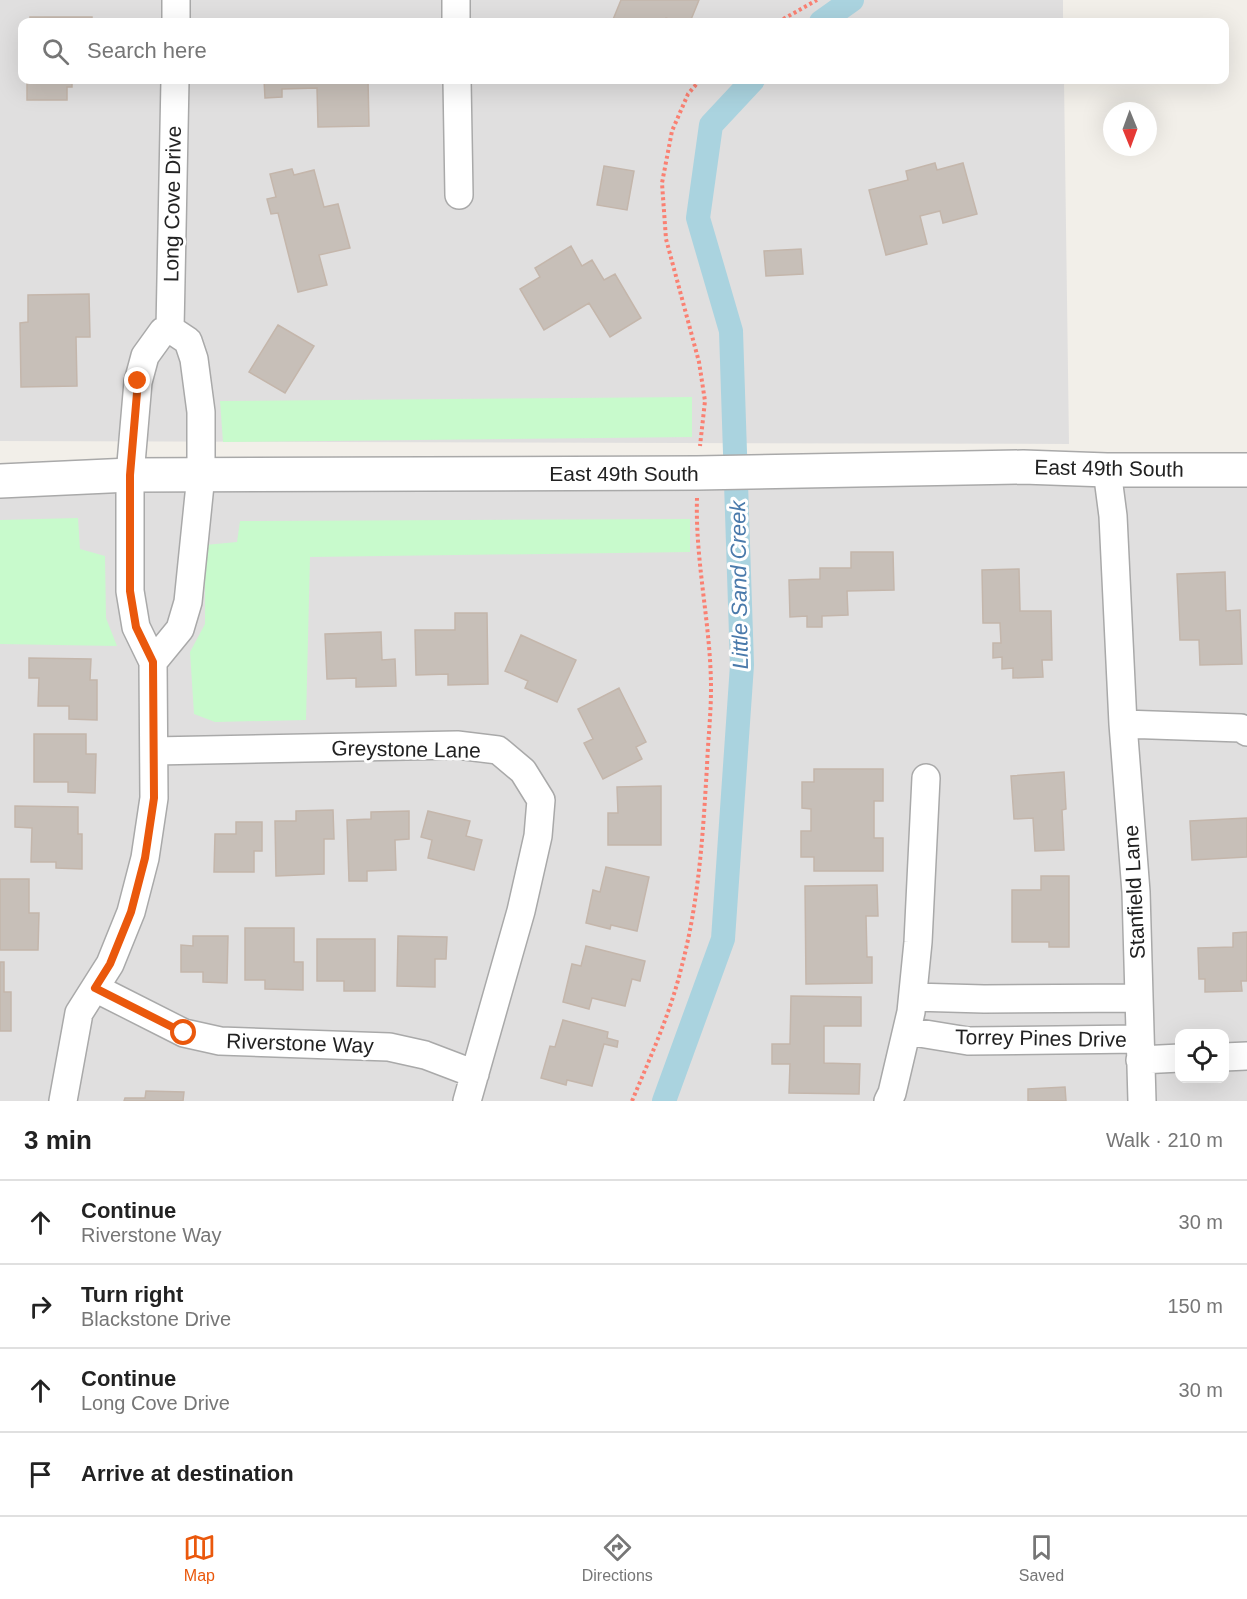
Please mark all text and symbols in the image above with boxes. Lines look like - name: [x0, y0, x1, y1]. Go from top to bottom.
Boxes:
- search box: [18, 18, 1229, 84]
- icon: search: [39, 35, 72, 68]
- text: Search here: [87, 38, 207, 63]
- north arrow: [1103, 102, 1157, 156]
- street label: Long Cove Drive: [159, 126, 185, 282]
- route end: [124, 367, 150, 393]
- street label: East 49th South: [1034, 455, 1184, 481]
- street label: East 49th South: [549, 462, 699, 485]
- water label: Little Sand Creek: [725, 499, 753, 670]
- street label: Greystone Lane: [331, 736, 481, 762]
- street label: Stanfield Lane: [1119, 824, 1149, 960]
- route start: [170, 1019, 196, 1045]
- street label: Torrey Pines Drive: [955, 1025, 1127, 1051]
- street label: Riverstone Way: [226, 1029, 375, 1057]
- map controls: [1175, 1029, 1229, 1083]
- button: locate: [1175, 1029, 1229, 1083]
- text: 3 min: [24, 1125, 92, 1155]
- text: Walk · 210 m: [1106, 1129, 1223, 1151]
- text: Continue: [81, 1198, 176, 1223]
- icon: ahead: [24, 1206, 57, 1239]
- text: 30 m: [1179, 1211, 1223, 1233]
- text: Riverstone Way: [81, 1224, 221, 1246]
- text: Turn right: [81, 1282, 183, 1307]
- icon: right: [24, 1290, 57, 1323]
- text: 150 m: [1167, 1295, 1223, 1317]
- text: Blackstone Drive: [81, 1308, 231, 1330]
- text: Continue: [81, 1366, 176, 1391]
- icon: ahead: [24, 1374, 57, 1407]
- text: 30 m: [1179, 1379, 1223, 1401]
- text: Long Cove Drive: [81, 1392, 230, 1414]
- icon: arrive: [24, 1458, 57, 1491]
- text: Arrive at destination: [81, 1461, 294, 1486]
- tab: Map: [183, 1531, 216, 1585]
- tab: Directions: [582, 1531, 653, 1585]
- tab: Saved: [1019, 1531, 1064, 1585]

